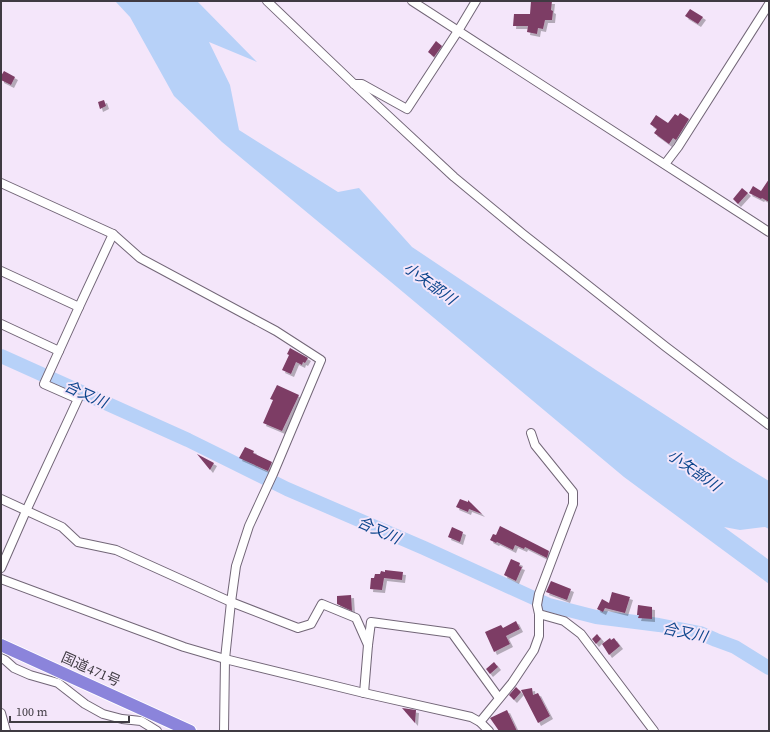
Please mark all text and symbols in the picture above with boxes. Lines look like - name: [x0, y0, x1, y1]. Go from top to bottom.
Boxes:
- water label: 小矢部川: [400, 257, 462, 310]
- water label: 合又川: [61, 375, 113, 414]
- water label: 小矢部川: [663, 444, 726, 497]
- water label: 合又川: [354, 511, 406, 550]
- water label: 合又川: [661, 617, 711, 647]
- street label: 国道471号: [58, 647, 124, 691]
- scale bar: [10, 698, 129, 724]
- text: 100 m: [16, 704, 48, 720]

